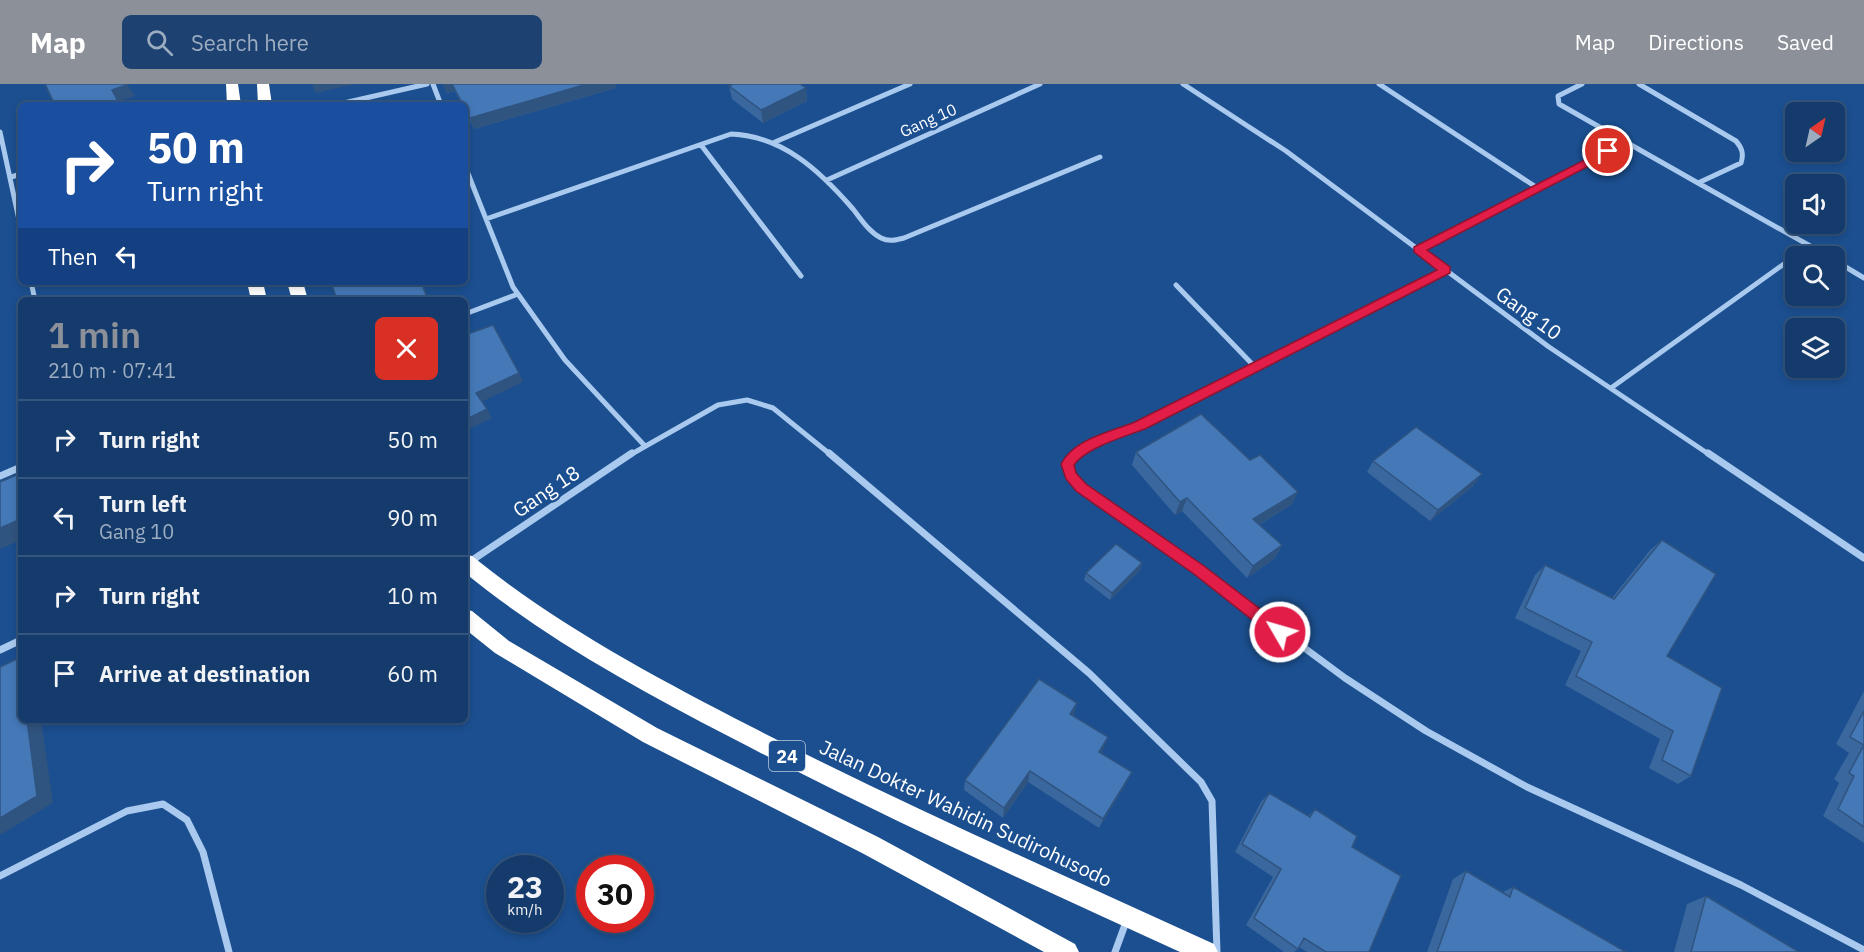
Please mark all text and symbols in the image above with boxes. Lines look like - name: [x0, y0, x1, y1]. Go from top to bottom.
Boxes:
- search box: [122, 15, 542, 69]
- text: Map: [30, 24, 86, 61]
- icon: search: [143, 26, 176, 59]
- text: Search here: [191, 28, 309, 57]
- text: Map: [1575, 28, 1615, 56]
- text: Directions: [1648, 28, 1744, 56]
- text: Saved: [1777, 28, 1834, 56]
- street label: Gang 10: [896, 99, 960, 141]
- north arrow: [1785, 102, 1845, 162]
- map controls: [1785, 102, 1845, 378]
- text: 50 m: [147, 120, 245, 175]
- pin: [1582, 125, 1633, 176]
- icon: right: [48, 126, 126, 204]
- icon: arrive: [1591, 134, 1624, 167]
- text: Turn right: [147, 173, 264, 208]
- button: sound: [1785, 174, 1845, 234]
- icon: left: [110, 240, 143, 273]
- text: Then: [48, 242, 98, 271]
- button: search: [1785, 246, 1845, 306]
- street label: Gang 10: [1491, 280, 1567, 346]
- text: 1 min: [48, 311, 141, 358]
- button: close: [375, 317, 438, 380]
- button: layers: [1785, 318, 1845, 378]
- text: 210 m · 07:41: [48, 357, 176, 384]
- icon: right: [48, 423, 81, 456]
- text: Turn right: [99, 425, 200, 454]
- text: 50 m: [387, 425, 438, 454]
- street label: Gang 18: [507, 459, 585, 523]
- text: Turn left: [99, 489, 187, 518]
- icon: left: [48, 501, 81, 534]
- text: 90 m: [387, 503, 438, 532]
- text: Gang 10: [99, 518, 174, 545]
- icon: right: [48, 579, 81, 612]
- text: Turn right: [99, 581, 200, 610]
- text: 10 m: [387, 581, 438, 610]
- position arrow: [1248, 600, 1312, 664]
- icon: arrive: [48, 657, 81, 690]
- text: Arrive at destination: [99, 659, 310, 688]
- text: 60 m: [387, 659, 438, 688]
- street label: Jalan Dokter Wahidin Sudirohusodo: [815, 733, 1117, 893]
- road number: 24: [769, 741, 805, 771]
- speed limit sign: 30: [576, 855, 654, 933]
- text: 23: [507, 867, 543, 906]
- text: km/h: [507, 900, 543, 919]

